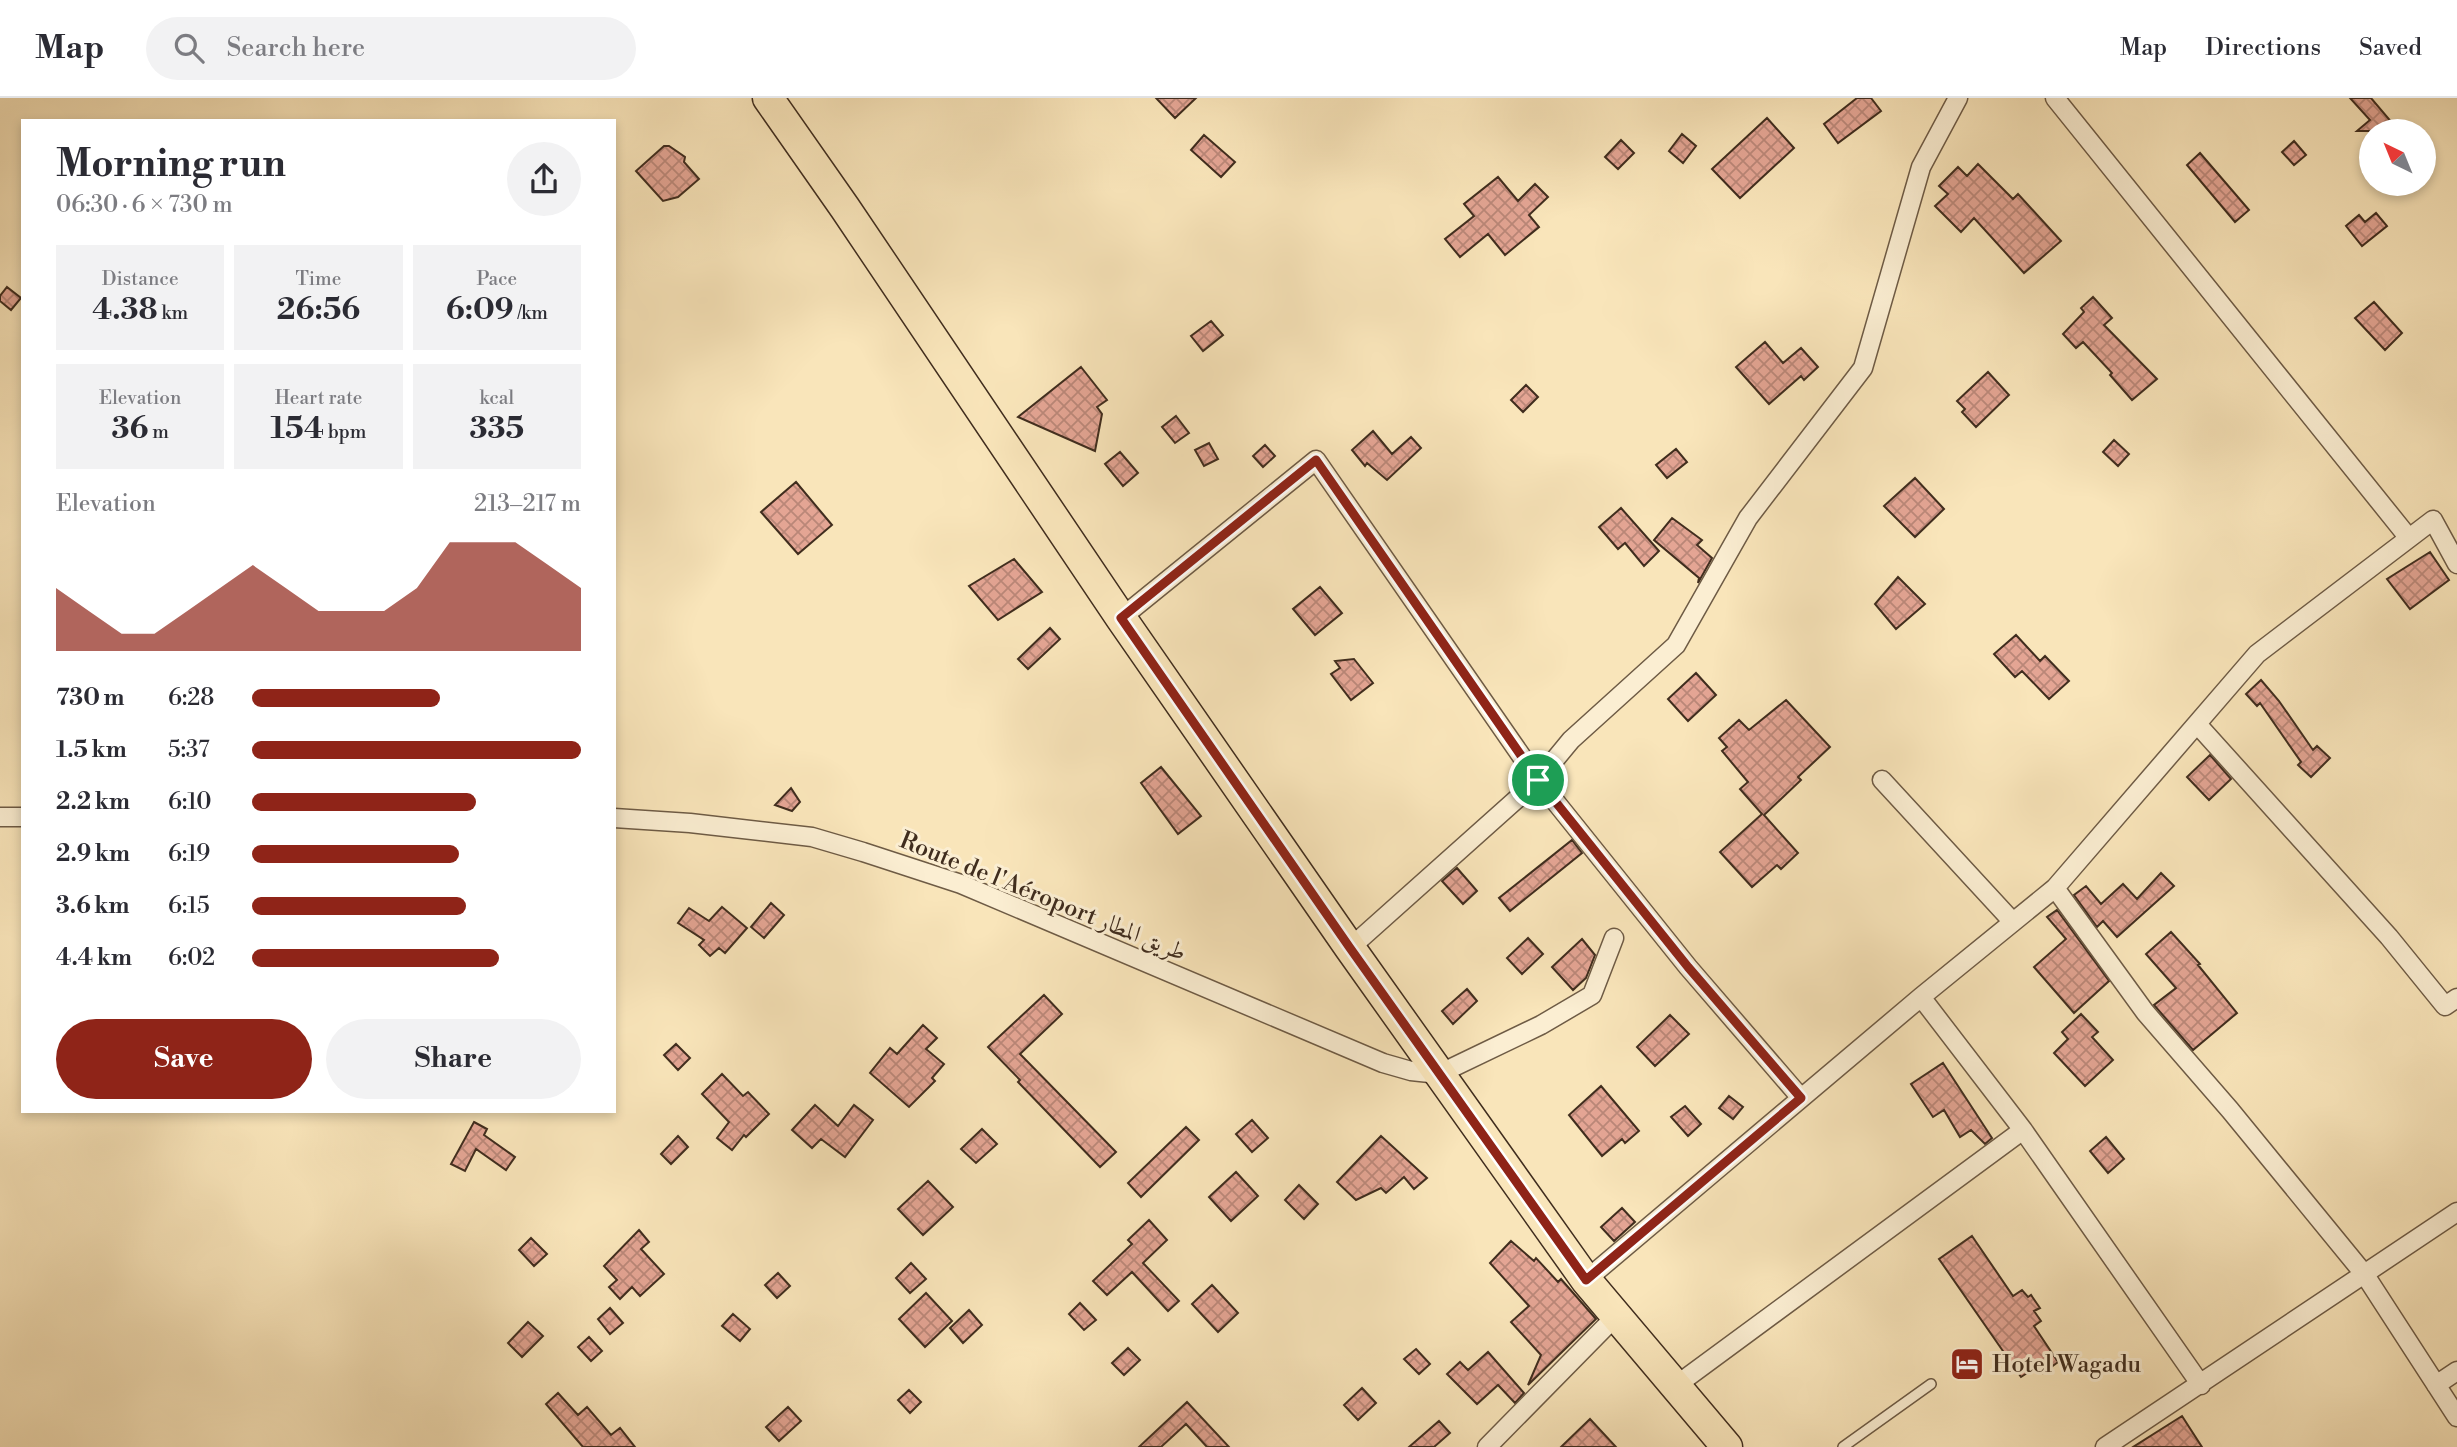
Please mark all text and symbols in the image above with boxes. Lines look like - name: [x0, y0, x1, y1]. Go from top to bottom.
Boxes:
- search box: [146, 17, 636, 80]
- text: Map: [35, 28, 104, 69]
- icon: search: [170, 29, 208, 67]
- text: Search here: [226, 32, 365, 64]
- text: Map: [2120, 33, 2167, 63]
- text: Directions: [2205, 33, 2321, 63]
- text: Saved: [2359, 33, 2422, 63]
- north arrow: [2359, 119, 2436, 196]
- map controls: [2359, 119, 2436, 196]
- text: Morning run: [56, 141, 286, 188]
- button: share: [507, 142, 581, 216]
- text: 06:30 · 6 × 730 m: [56, 191, 233, 219]
- text: Distance: [102, 267, 179, 291]
- text: Time: [296, 267, 341, 291]
- text: Pace: [476, 267, 517, 291]
- text: 4.38: [92, 291, 158, 329]
- text: 26:56: [277, 291, 360, 329]
- text: 6:09: [446, 291, 514, 329]
- text: km: [158, 301, 188, 325]
- text: /km: [514, 301, 548, 325]
- text: Elevation: [99, 386, 181, 410]
- text: Heart rate: [275, 386, 362, 410]
- text: kcal: [480, 386, 514, 410]
- text: 36: [111, 410, 148, 448]
- text: 154: [271, 410, 324, 448]
- text: 335: [469, 410, 524, 448]
- text: m: [148, 420, 169, 444]
- text: bpm: [324, 420, 366, 444]
- text: Elevation: [56, 490, 156, 518]
- text: 213–217 m: [474, 490, 581, 518]
- text: 730 m: [56, 684, 124, 712]
- text: 6:28: [168, 684, 214, 712]
- text: 1.5 km: [56, 736, 127, 764]
- text: 5:37: [168, 736, 210, 764]
- pin: [1508, 750, 1568, 810]
- icon: arrive: [1519, 761, 1557, 799]
- text: 2.2 km: [56, 788, 130, 816]
- text: 6:10: [168, 788, 212, 816]
- street label: Route de l'Aéroport طريق المطار: [895, 826, 1190, 968]
- text: 2.9 km: [56, 840, 130, 868]
- text: 6:19: [168, 840, 210, 868]
- text: 3.6 km: [56, 892, 129, 920]
- text: 6:15: [168, 892, 210, 920]
- text: 4.4 km: [56, 944, 132, 972]
- text: 6:02: [168, 944, 215, 972]
- button: Save: [56, 1019, 312, 1099]
- button: Share: [326, 1019, 581, 1099]
- hotel icon: Hotel Wagadu: [1948, 1345, 1986, 1383]
- place label: Hotel Wagadu: [1992, 1350, 2142, 1380]

